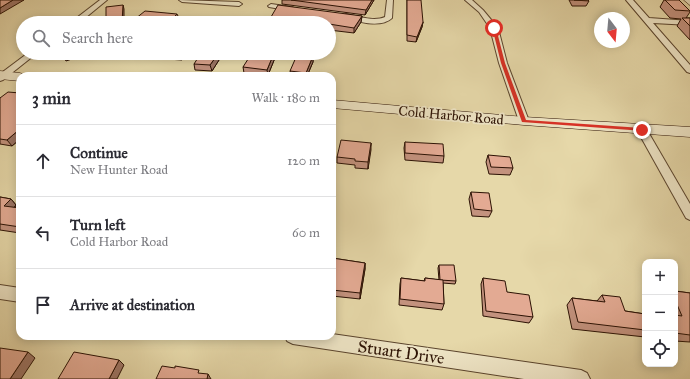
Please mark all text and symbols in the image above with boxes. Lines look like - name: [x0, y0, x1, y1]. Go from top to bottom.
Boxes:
- north arrow: [594, 12, 630, 48]
- search box: [16, 16, 336, 60]
- route start: [485, 19, 503, 37]
- icon: search: [30, 27, 52, 49]
- text: Search here: [62, 29, 133, 47]
- text: 3 min: [32, 88, 71, 109]
- text: Walk · 180 m: [251, 90, 320, 106]
- street label: Cold Harbor Road: [398, 102, 504, 129]
- route end: [633, 121, 651, 139]
- text: Continue: [70, 144, 128, 162]
- icon: ahead: [32, 150, 54, 172]
- text: 120 m: [287, 153, 320, 169]
- text: New Hunter Road: [70, 162, 168, 178]
- text: Turn left: [70, 216, 126, 234]
- icon: left: [32, 222, 54, 244]
- text: 60 m: [292, 225, 320, 241]
- text: Cold Harbor Road: [70, 234, 168, 250]
- map controls: [642, 259, 678, 367]
- button: +: [642, 259, 678, 295]
- icon: arrive: [32, 294, 54, 316]
- button: −: [642, 295, 678, 331]
- text: Arrive at destination: [70, 296, 195, 314]
- button: locate: [642, 331, 678, 367]
- street label: Stuart Drive: [356, 336, 446, 369]

